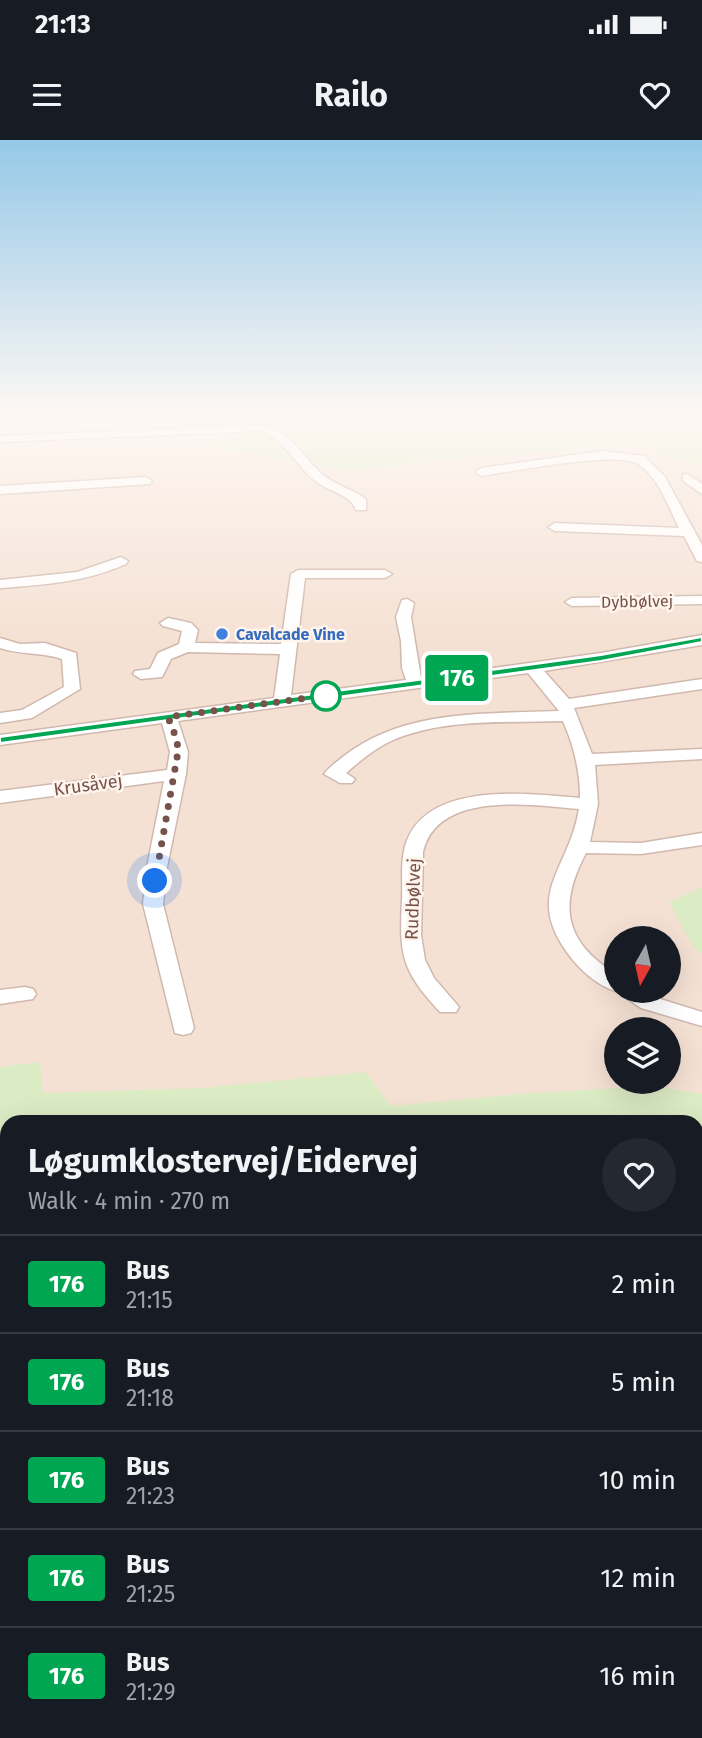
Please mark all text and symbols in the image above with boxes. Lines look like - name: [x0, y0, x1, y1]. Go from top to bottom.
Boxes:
- text: 21:13: [35, 9, 91, 40]
- icon: menu: [28, 76, 66, 114]
- text: Railo: [314, 76, 388, 114]
- icon: heart: [636, 76, 674, 114]
- street label: Dybbølvej: [601, 591, 673, 612]
- place label: Cavalcade Vine: [236, 625, 345, 644]
- marker: Cavalcade Vine: [214, 626, 230, 642]
- line badge: 176: [417, 655, 497, 701]
- text: 176: [439, 664, 475, 692]
- unlabelled marker: [311, 681, 341, 711]
- street label: Krusåvej: [52, 769, 124, 801]
- street label: Rudbølvej: [401, 858, 425, 940]
- your location: [137, 863, 172, 898]
- north arrow: [604, 926, 681, 1003]
- map controls: [604, 926, 681, 1094]
- button: layers: [604, 1017, 681, 1094]
- button: heart: [602, 1138, 676, 1212]
- text: Løgumklostervej/Eidervej: [28, 1141, 418, 1181]
- text: Walk · 4 min · 270 m: [28, 1187, 230, 1215]
- text: Bus: [126, 1255, 169, 1286]
- text: 2 min: [611, 1269, 676, 1300]
- text: 176: [49, 1270, 84, 1298]
- text: 21:15: [126, 1286, 173, 1314]
- text: Bus: [126, 1353, 169, 1384]
- text: 5 min: [611, 1367, 676, 1398]
- text: 176: [49, 1368, 84, 1396]
- text: 21:18: [126, 1384, 174, 1412]
- text: Bus: [126, 1451, 169, 1482]
- text: 10 min: [598, 1465, 676, 1496]
- text: 176: [49, 1466, 84, 1494]
- text: 21:23: [126, 1482, 175, 1510]
- text: Bus: [126, 1549, 169, 1580]
- text: 12 min: [600, 1563, 676, 1594]
- text: 176: [49, 1564, 84, 1592]
- text: 21:25: [126, 1580, 175, 1608]
- text: Bus: [126, 1647, 169, 1678]
- text: 16 min: [599, 1661, 676, 1692]
- text: 176: [49, 1662, 84, 1690]
- text: 21:29: [126, 1678, 176, 1706]

